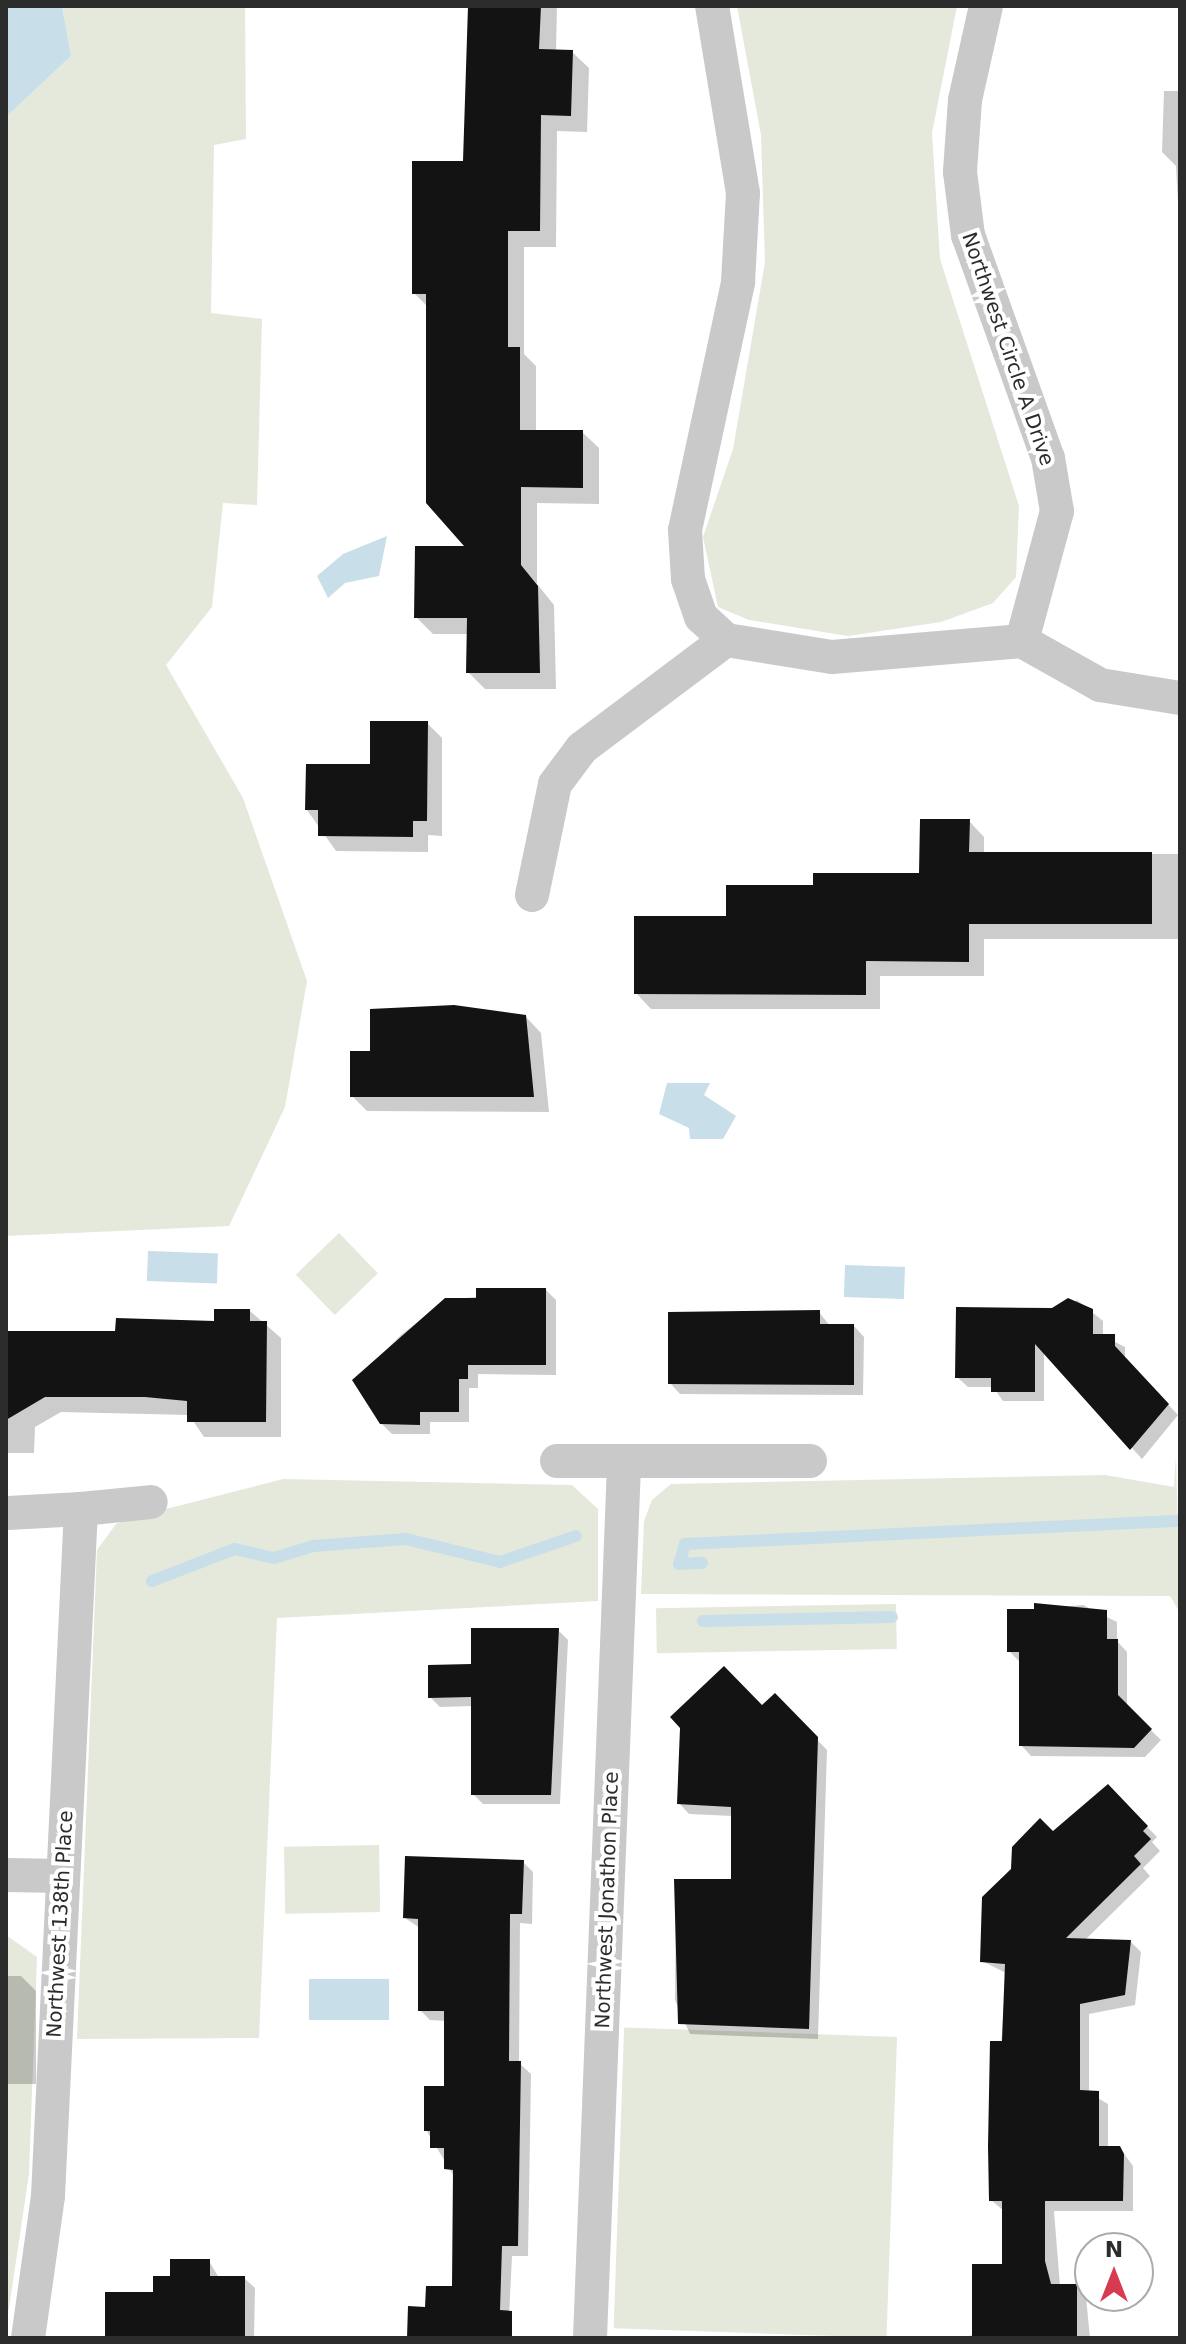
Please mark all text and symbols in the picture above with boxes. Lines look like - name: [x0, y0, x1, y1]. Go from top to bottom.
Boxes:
- street label: Northwest Circle A Drive: [957, 229, 1059, 469]
- street label: Northwest Jonathon Place: [591, 1771, 623, 2029]
- street label: Northwest 138th Place: [42, 1810, 78, 2038]
- north arrow: [1074, 2232, 1154, 2312]
- text: N: [1105, 2237, 1123, 2262]

